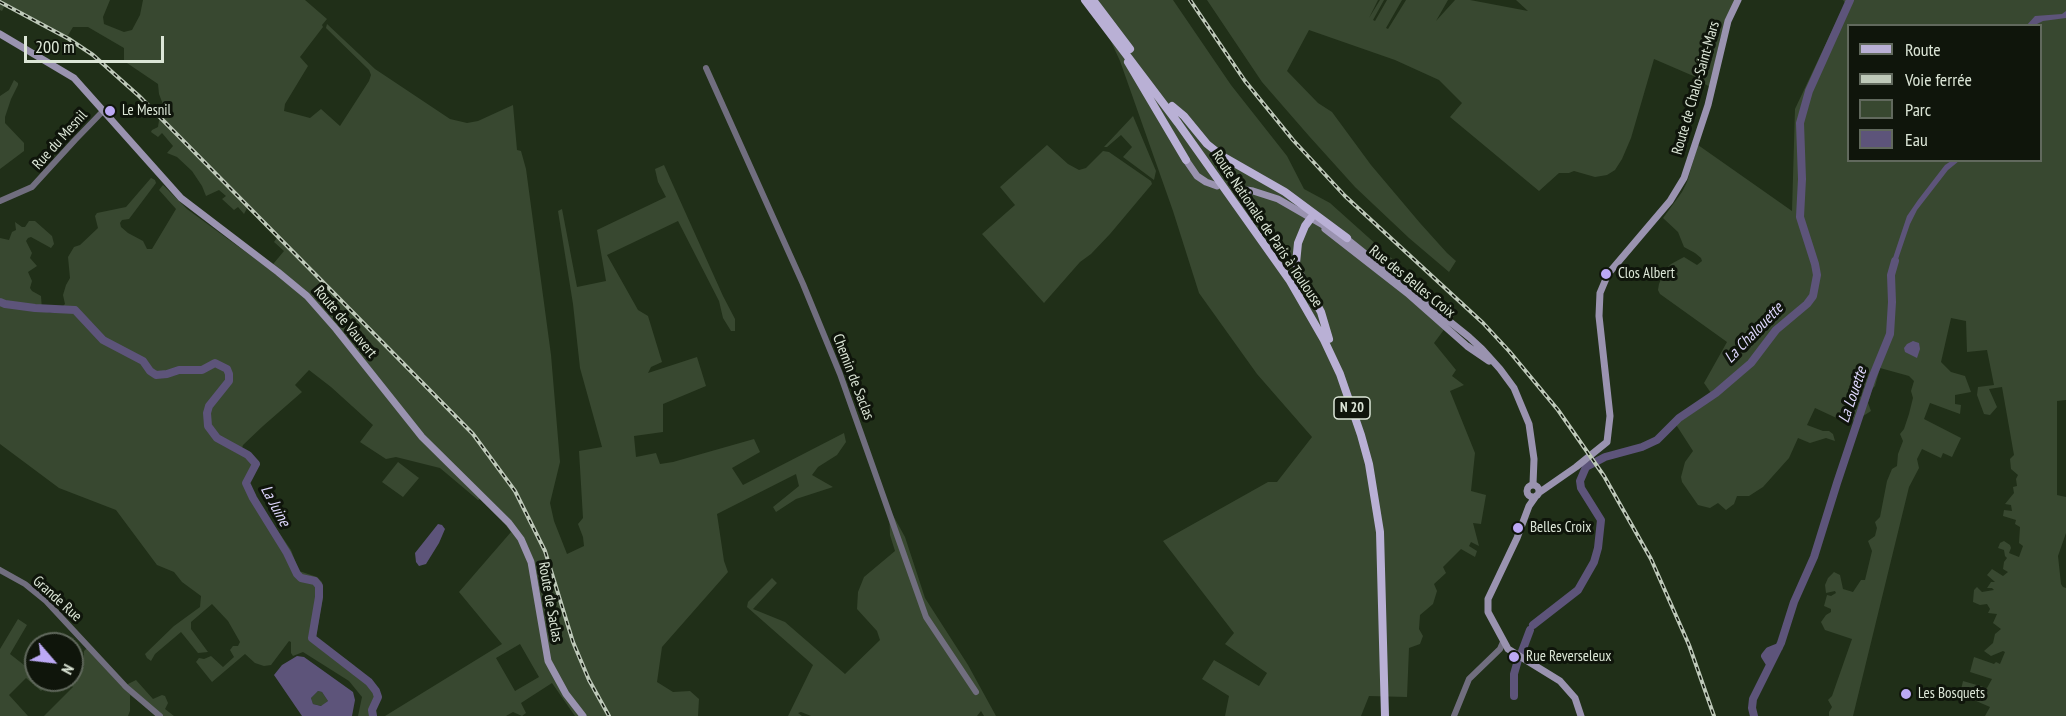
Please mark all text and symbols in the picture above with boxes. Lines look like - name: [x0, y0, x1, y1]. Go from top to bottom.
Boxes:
- street label: Route de Chalo-Saint-Mars: [1668, 19, 1724, 157]
- scale bar: [27, 24, 166, 62]
- legend: [1847, 24, 2042, 162]
- text: 200 m: [35, 35, 75, 58]
- text: Route: [1905, 38, 1941, 61]
- text: Voie ferrée: [1905, 68, 1972, 91]
- text: Parc: [1905, 98, 1931, 121]
- place label: Le Mesnil: [122, 102, 171, 120]
- marker: Le Mesnil: [103, 104, 117, 118]
- street label: Rue du Mesnil: [29, 107, 91, 173]
- text: Eau: [1905, 128, 1928, 151]
- street label: Route Nationale de Paris à Toulouse: [1208, 147, 1326, 311]
- street label: Rue des Belles Croix: [1365, 242, 1459, 322]
- place label: Clos Albert: [1618, 265, 1675, 283]
- marker: Clos Albert: [1599, 267, 1613, 281]
- street label: Route de Vauvert: [310, 282, 380, 362]
- water label: La Chalouette: [1721, 299, 1787, 367]
- street label: Chemin de Saclas: [828, 331, 878, 423]
- water label: La Louette: [1834, 365, 1872, 425]
- road number: N 20: [1334, 397, 1370, 419]
- water label: La Juine: [256, 482, 294, 530]
- place label: Belles Croix: [1530, 519, 1591, 537]
- marker: Belles Croix: [1511, 521, 1525, 535]
- street label: Route de Saclas: [534, 560, 566, 644]
- street label: Grande Rue: [29, 572, 85, 626]
- north arrow: [24, 632, 84, 692]
- place label: Rue Reverseleux: [1526, 648, 1611, 666]
- marker: Rue Reverseleux: [1507, 650, 1521, 664]
- text: N: [57, 661, 79, 678]
- place label: Les Bosquets: [1918, 685, 1985, 703]
- marker: Les Bosquets: [1899, 687, 1913, 701]

